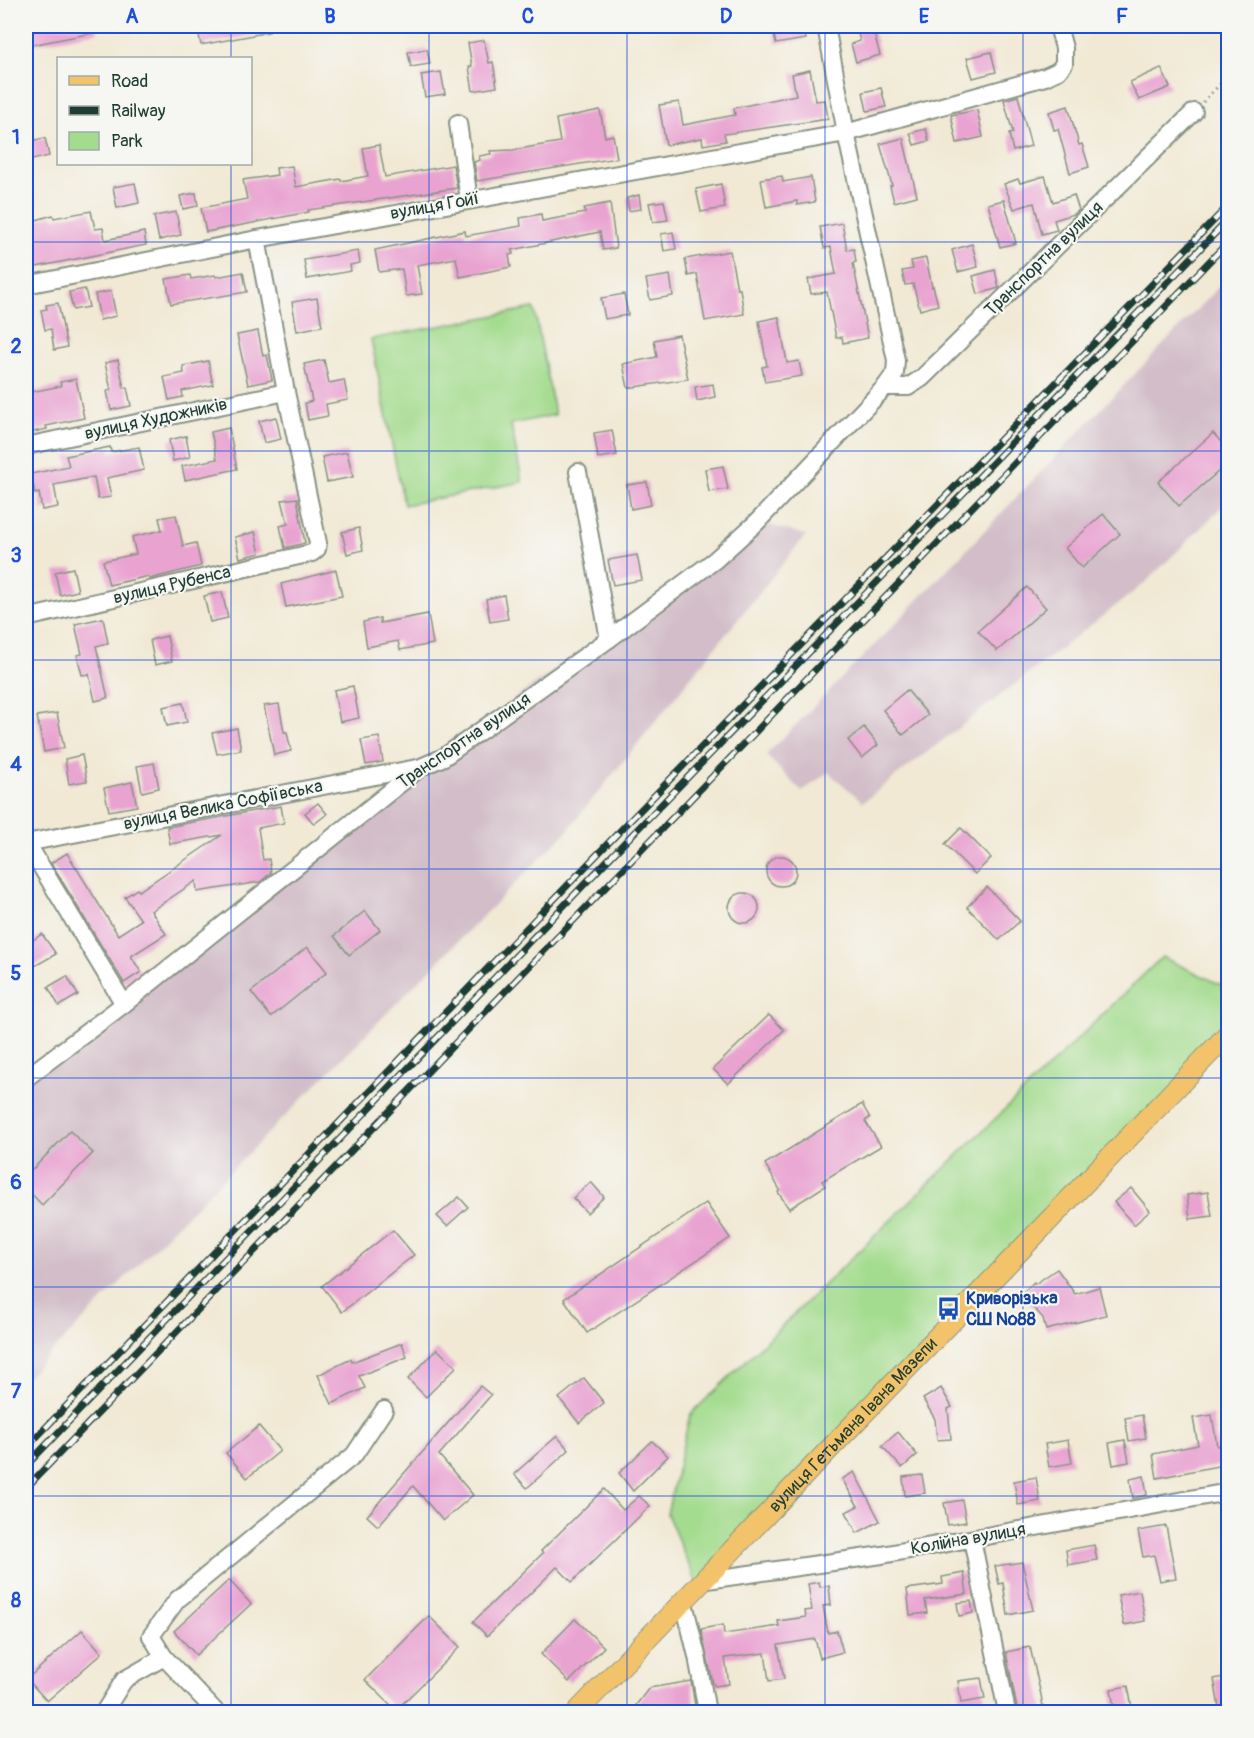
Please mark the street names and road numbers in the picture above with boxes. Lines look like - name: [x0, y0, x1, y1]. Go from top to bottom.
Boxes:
- street label: вулиця Гойї: [388, 187, 482, 225]
- street label: Транспортна вулиця: [980, 196, 1108, 322]
- street label: вулиця Художників: [83, 393, 229, 445]
- street label: вулиця Рубенса: [111, 560, 233, 610]
- street label: Транспортна вулиця: [393, 688, 535, 794]
- street label: вулиця Велика Софіївська: [121, 774, 325, 836]
- street label: вулиця Гетьмана Івана Мазепи: [763, 1333, 942, 1517]
- street label: Колійна вулиця: [909, 1518, 1027, 1560]

